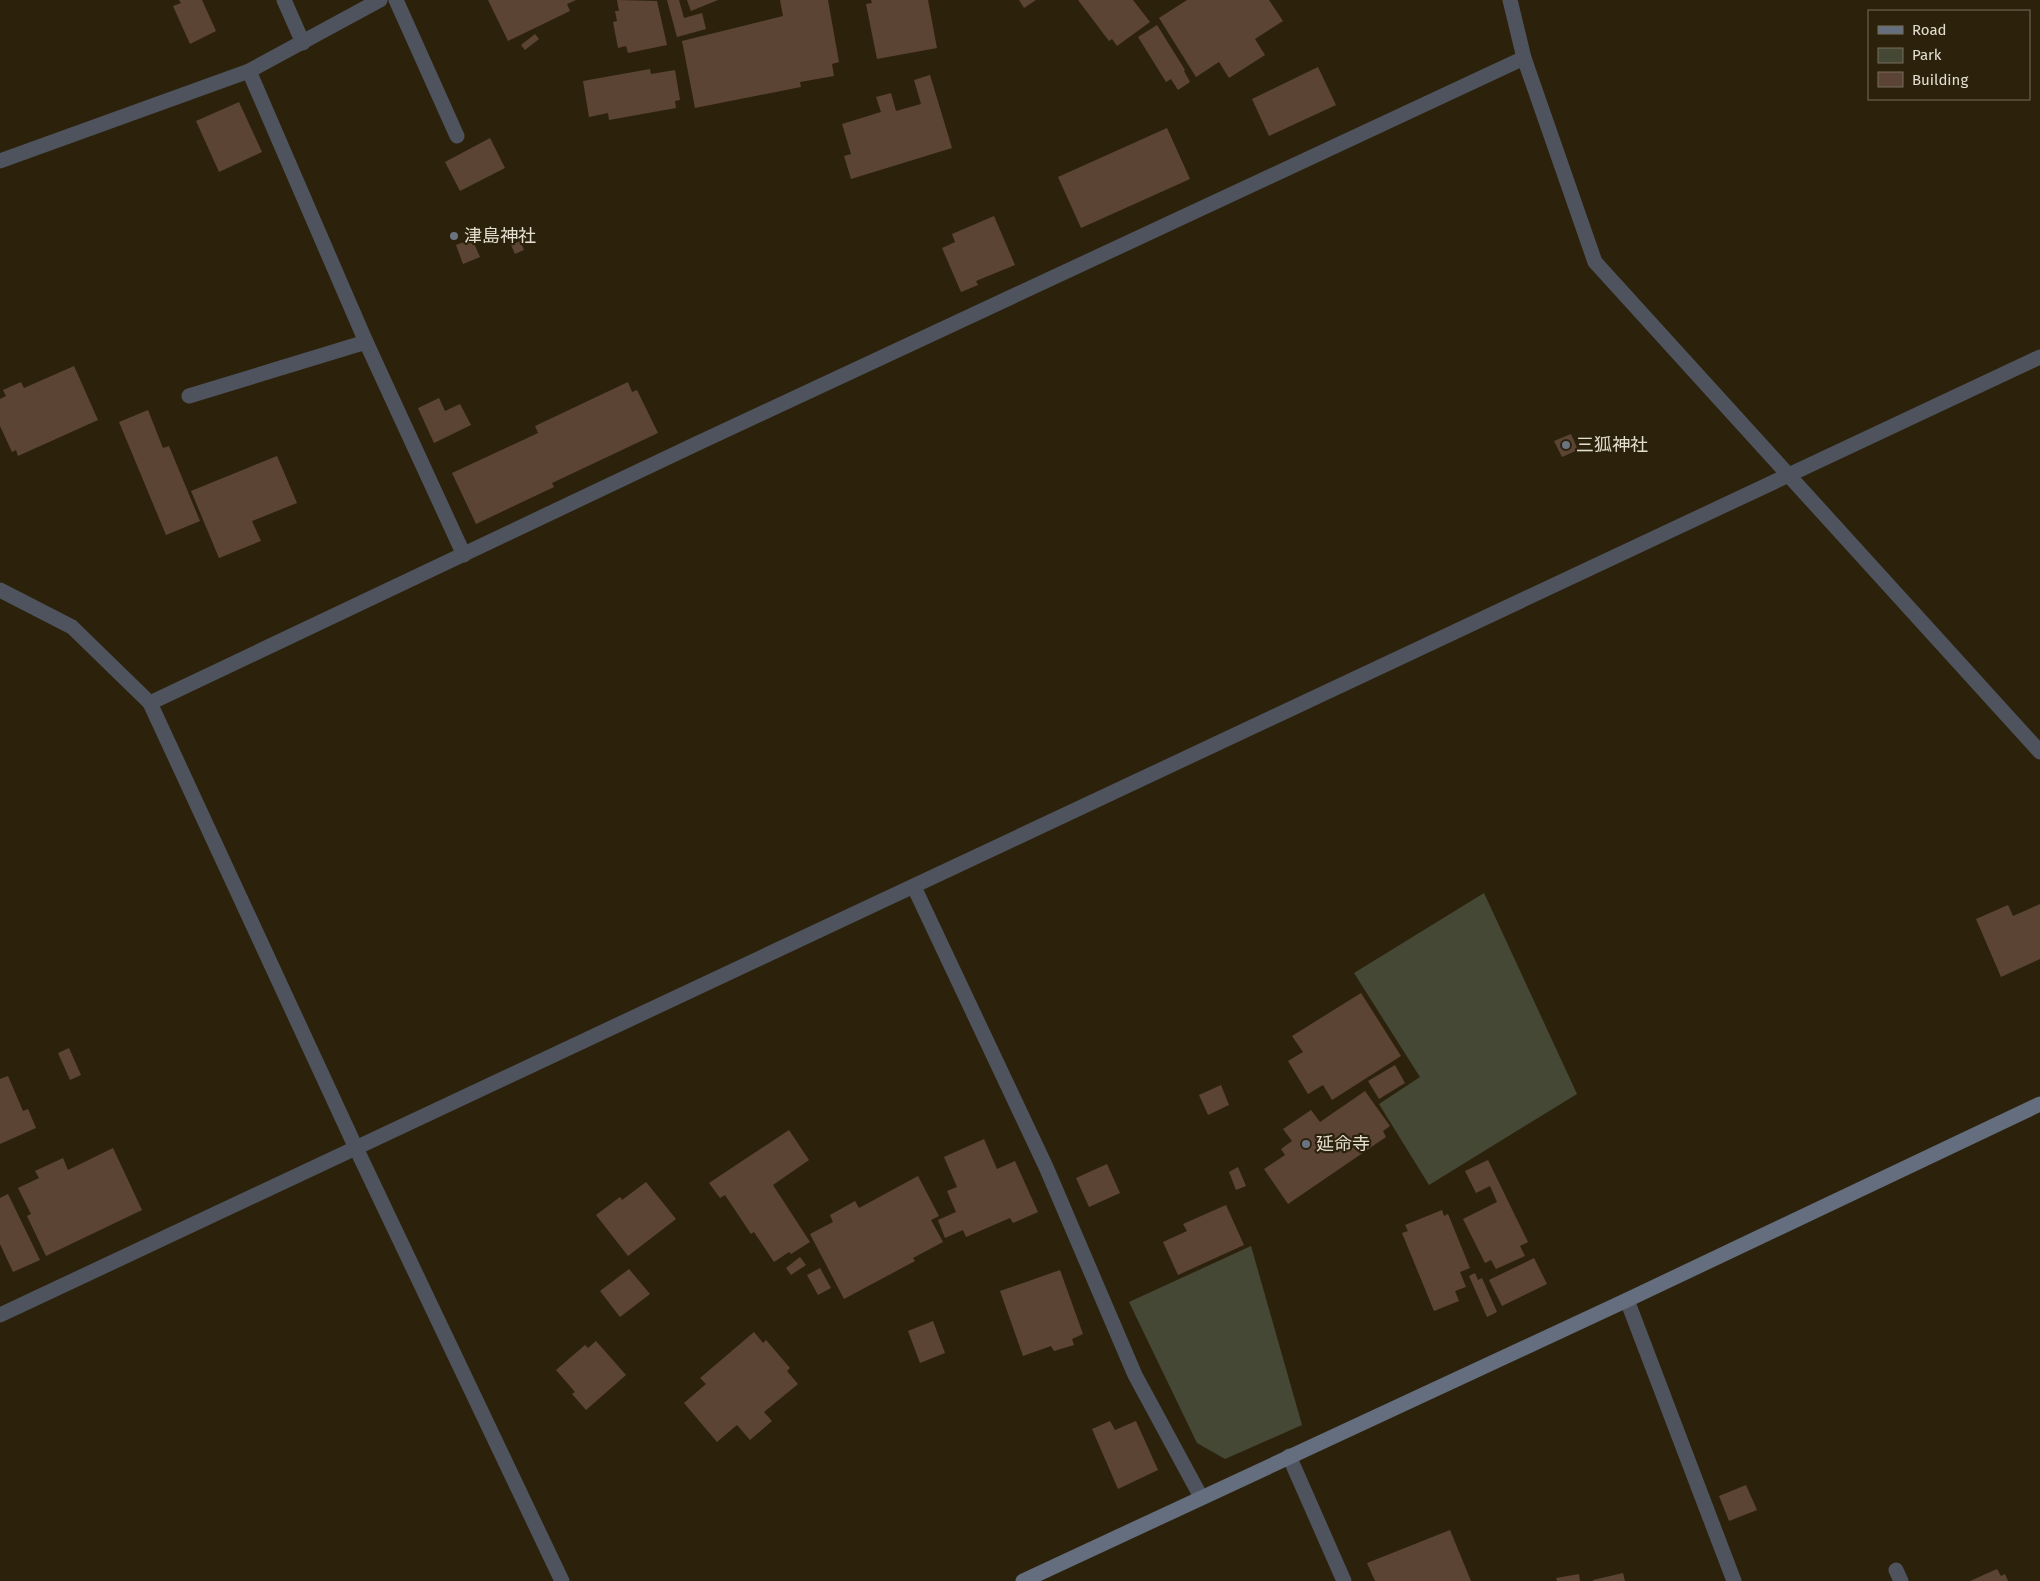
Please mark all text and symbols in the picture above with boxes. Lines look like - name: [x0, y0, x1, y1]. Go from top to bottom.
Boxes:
- legend: [1868, 10, 2030, 100]
- text: Road: [1912, 21, 1947, 39]
- text: Park: [1912, 46, 1942, 64]
- text: Building: [1912, 71, 1968, 89]
- place label: 津島神社: [464, 225, 536, 247]
- marker: 津島神社: [448, 230, 460, 242]
- place label: 三狐神社: [1576, 434, 1648, 456]
- marker: 三狐神社: [1560, 439, 1572, 451]
- place label: 延命寺: [1316, 1133, 1370, 1155]
- marker: 延命寺: [1300, 1138, 1312, 1150]

